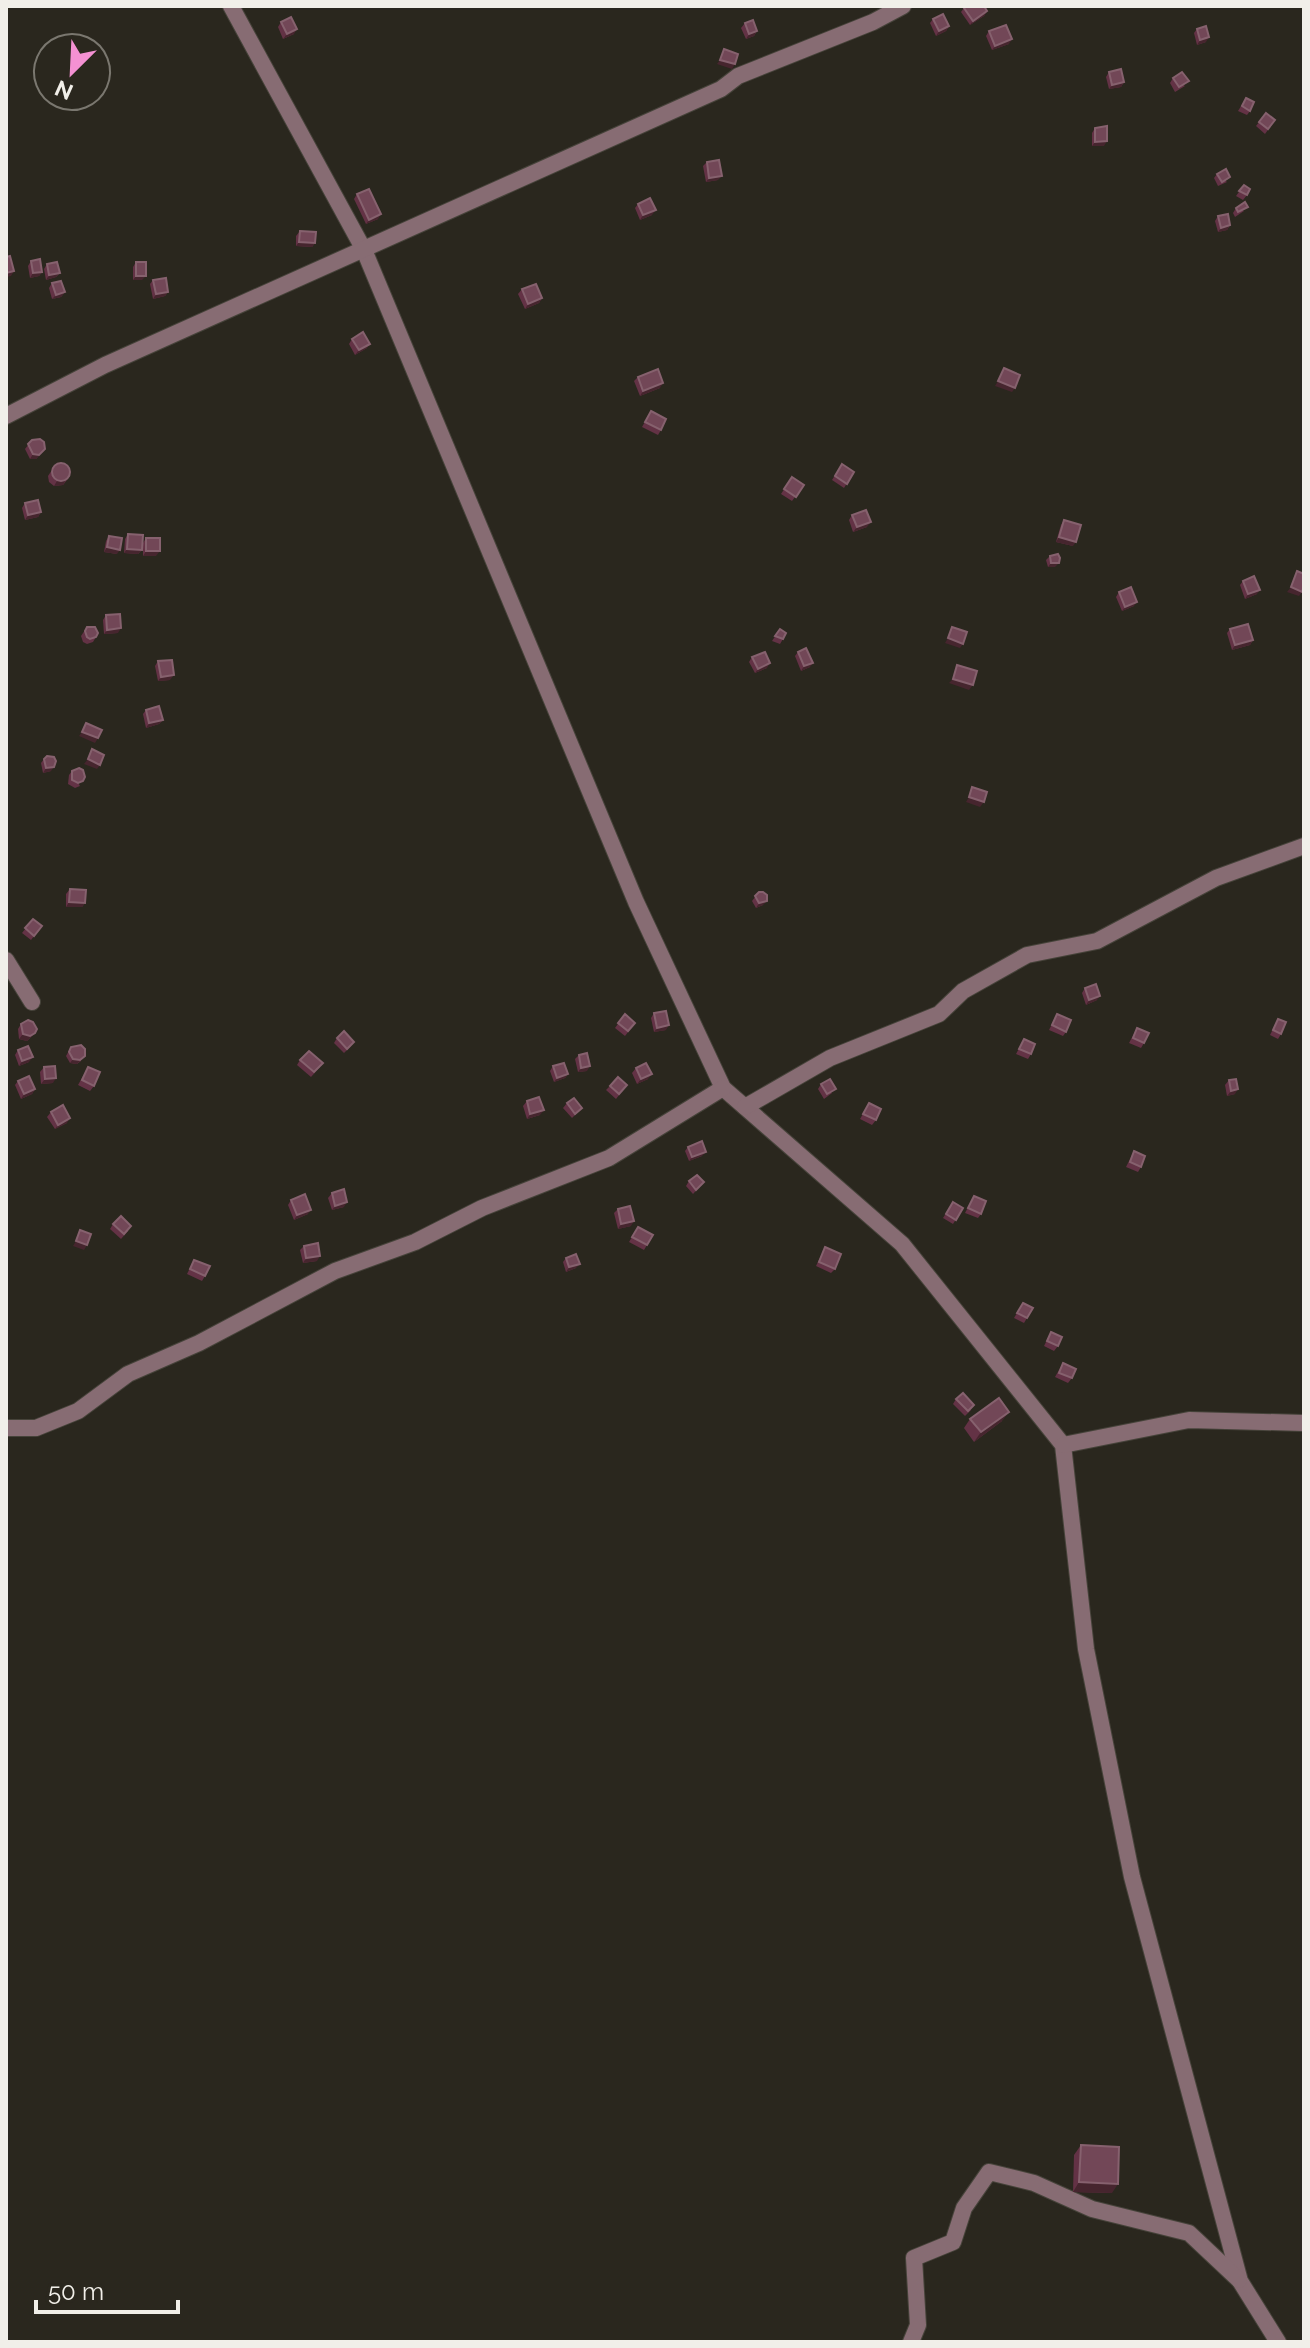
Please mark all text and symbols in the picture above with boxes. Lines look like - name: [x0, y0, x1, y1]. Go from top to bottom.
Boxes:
- north arrow: [32, 32, 112, 112]
- text: N: [51, 75, 77, 106]
- scale bar: [36, 2264, 178, 2314]
- text: 50 m: [48, 2277, 104, 2306]

